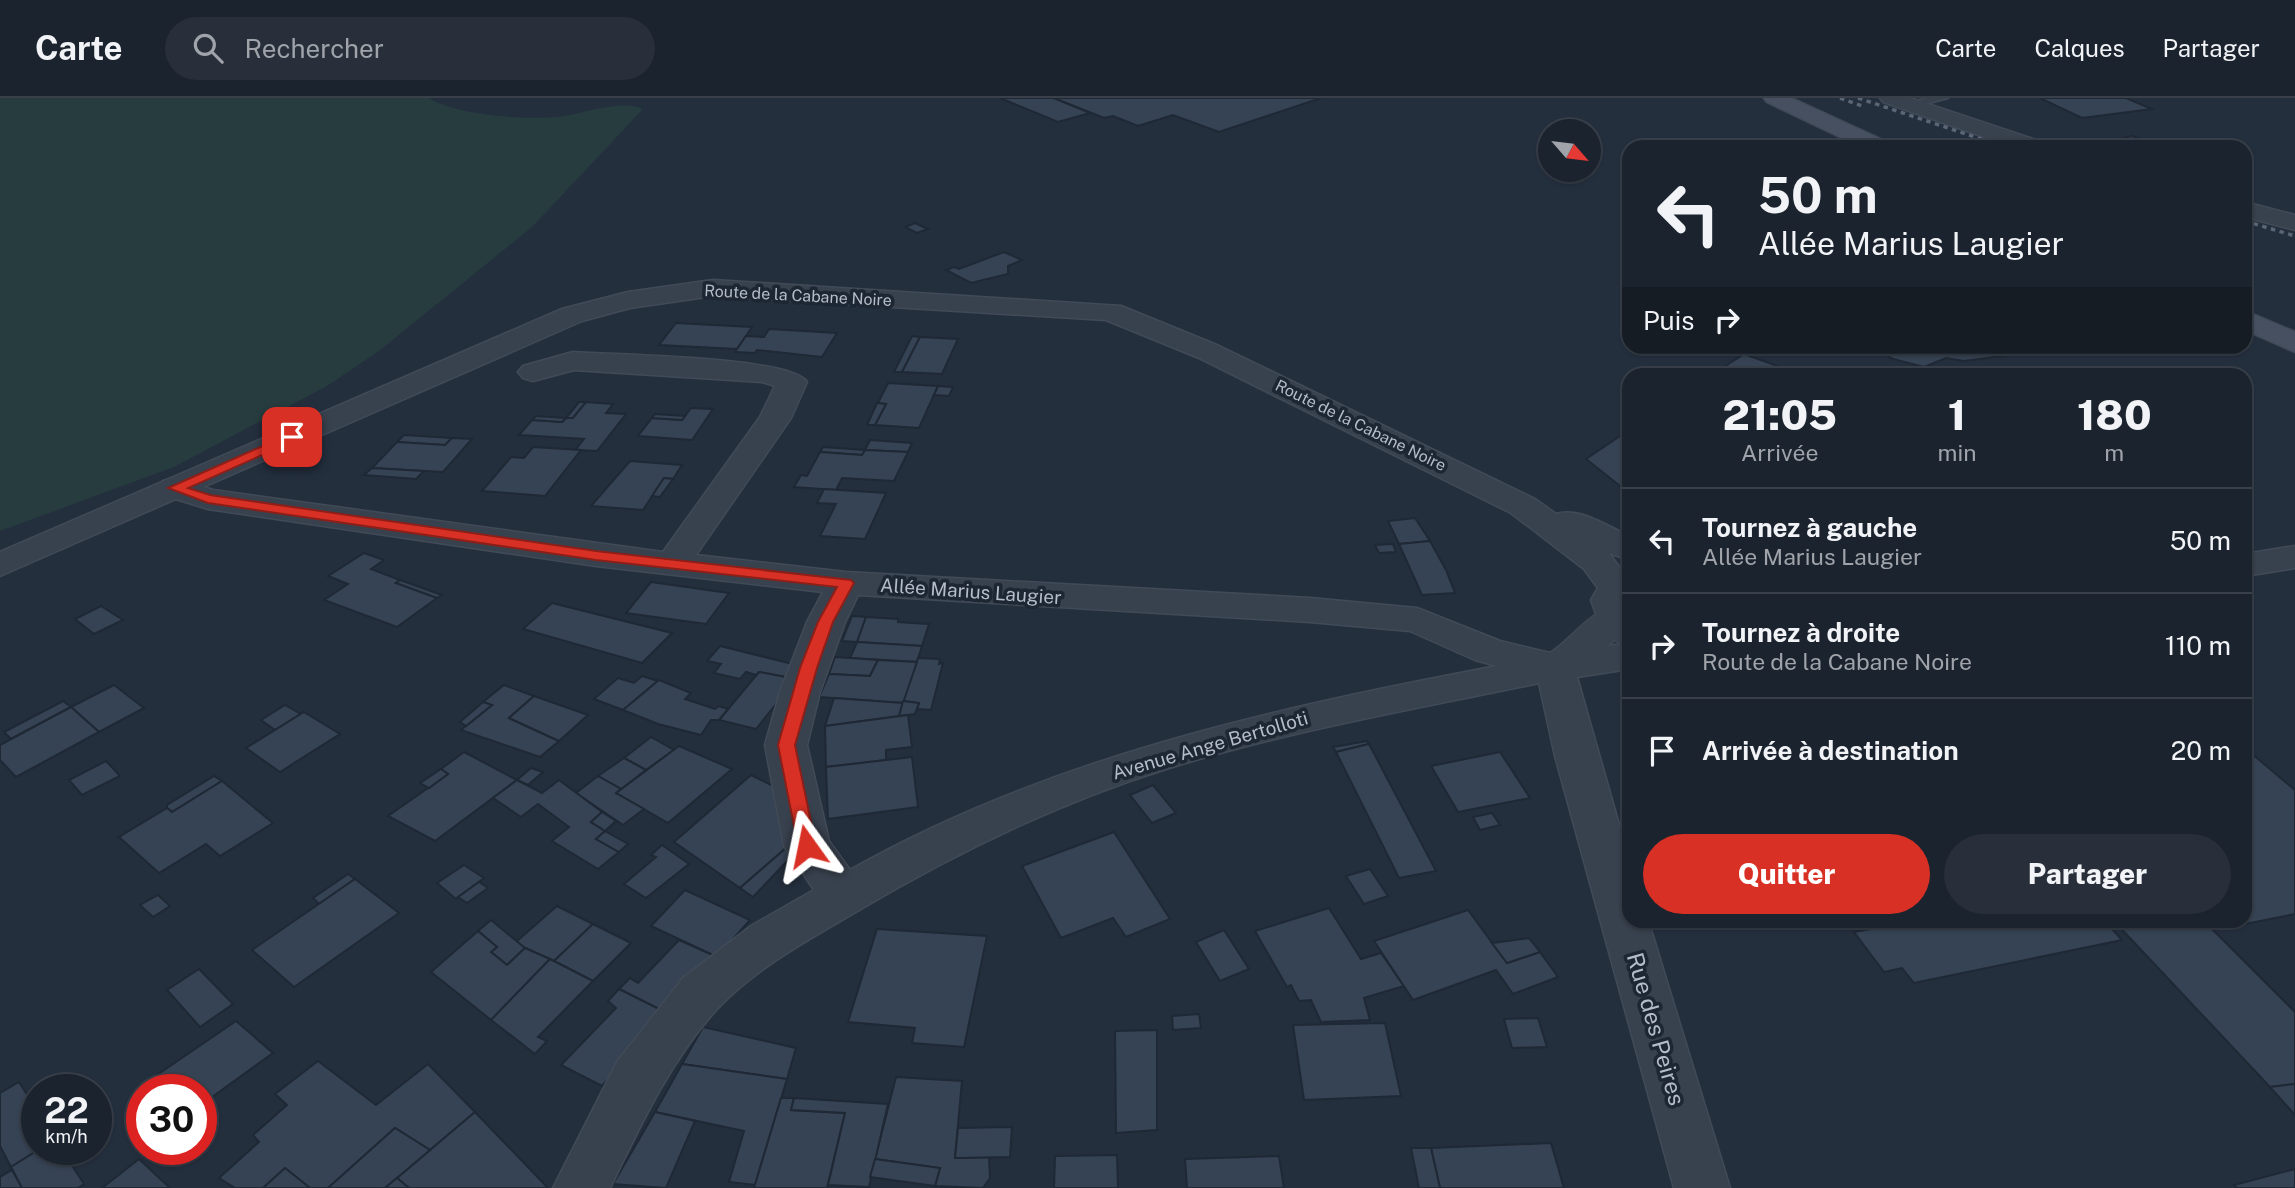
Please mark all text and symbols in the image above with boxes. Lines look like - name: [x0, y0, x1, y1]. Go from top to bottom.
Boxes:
- search box: [165, 17, 655, 80]
- text: Carte: [35, 29, 123, 67]
- icon: search: [189, 29, 227, 67]
- text: Rechercher: [245, 33, 384, 64]
- text: Carte: [1935, 34, 1996, 62]
- text: Calques: [2034, 34, 2125, 62]
- text: Partager: [2163, 34, 2260, 62]
- north arrow: [1538, 119, 1601, 182]
- map controls: [1538, 119, 1601, 182]
- text: 50 m: [1758, 166, 1878, 224]
- icon: left: [1643, 168, 1734, 259]
- text: Allée Marius Laugier: [1758, 225, 2064, 262]
- street label: Route de la Cabane Noire: [704, 281, 892, 310]
- icon: right: [1708, 301, 1746, 339]
- text: Puis: [1643, 305, 1694, 336]
- street label: Route de la Cabane Noire: [1272, 376, 1449, 475]
- text: 21:05: [1722, 390, 1837, 439]
- text: 1: [1948, 390, 1966, 439]
- text: 180: [2077, 390, 2152, 439]
- pin: [262, 407, 322, 467]
- icon: arrive: [273, 418, 311, 456]
- text: Arrivée: [1741, 439, 1818, 466]
- text: min: [1938, 439, 1977, 466]
- text: m: [2104, 439, 2124, 466]
- text: Tournez à gauche: [1702, 512, 1917, 543]
- icon: left: [1643, 522, 1681, 560]
- text: 50 m: [2170, 525, 2231, 556]
- text: Allée Marius Laugier: [1702, 543, 1922, 570]
- street label: Allée Marius Laugier: [880, 574, 1062, 608]
- text: Tournez à droite: [1702, 617, 1900, 648]
- icon: right: [1643, 627, 1681, 665]
- text: 110 m: [2165, 630, 2231, 661]
- text: Route de la Cabane Noire: [1702, 648, 1972, 675]
- street label: Avenue Ange Bertolloti: [1110, 706, 1310, 784]
- icon: arrive: [1643, 732, 1681, 770]
- text: Arrivée à destination: [1702, 735, 1959, 766]
- text: 20 m: [2171, 735, 2231, 766]
- position arrow: [770, 809, 844, 883]
- button: Quitter: [1643, 834, 1930, 914]
- button: Partager: [1944, 834, 2231, 914]
- street label: Rue des Peires: [1622, 949, 1691, 1108]
- speed limit sign: 30: [126, 1074, 217, 1165]
- text: 22: [44, 1090, 89, 1131]
- text: km/h: [45, 1126, 88, 1147]

